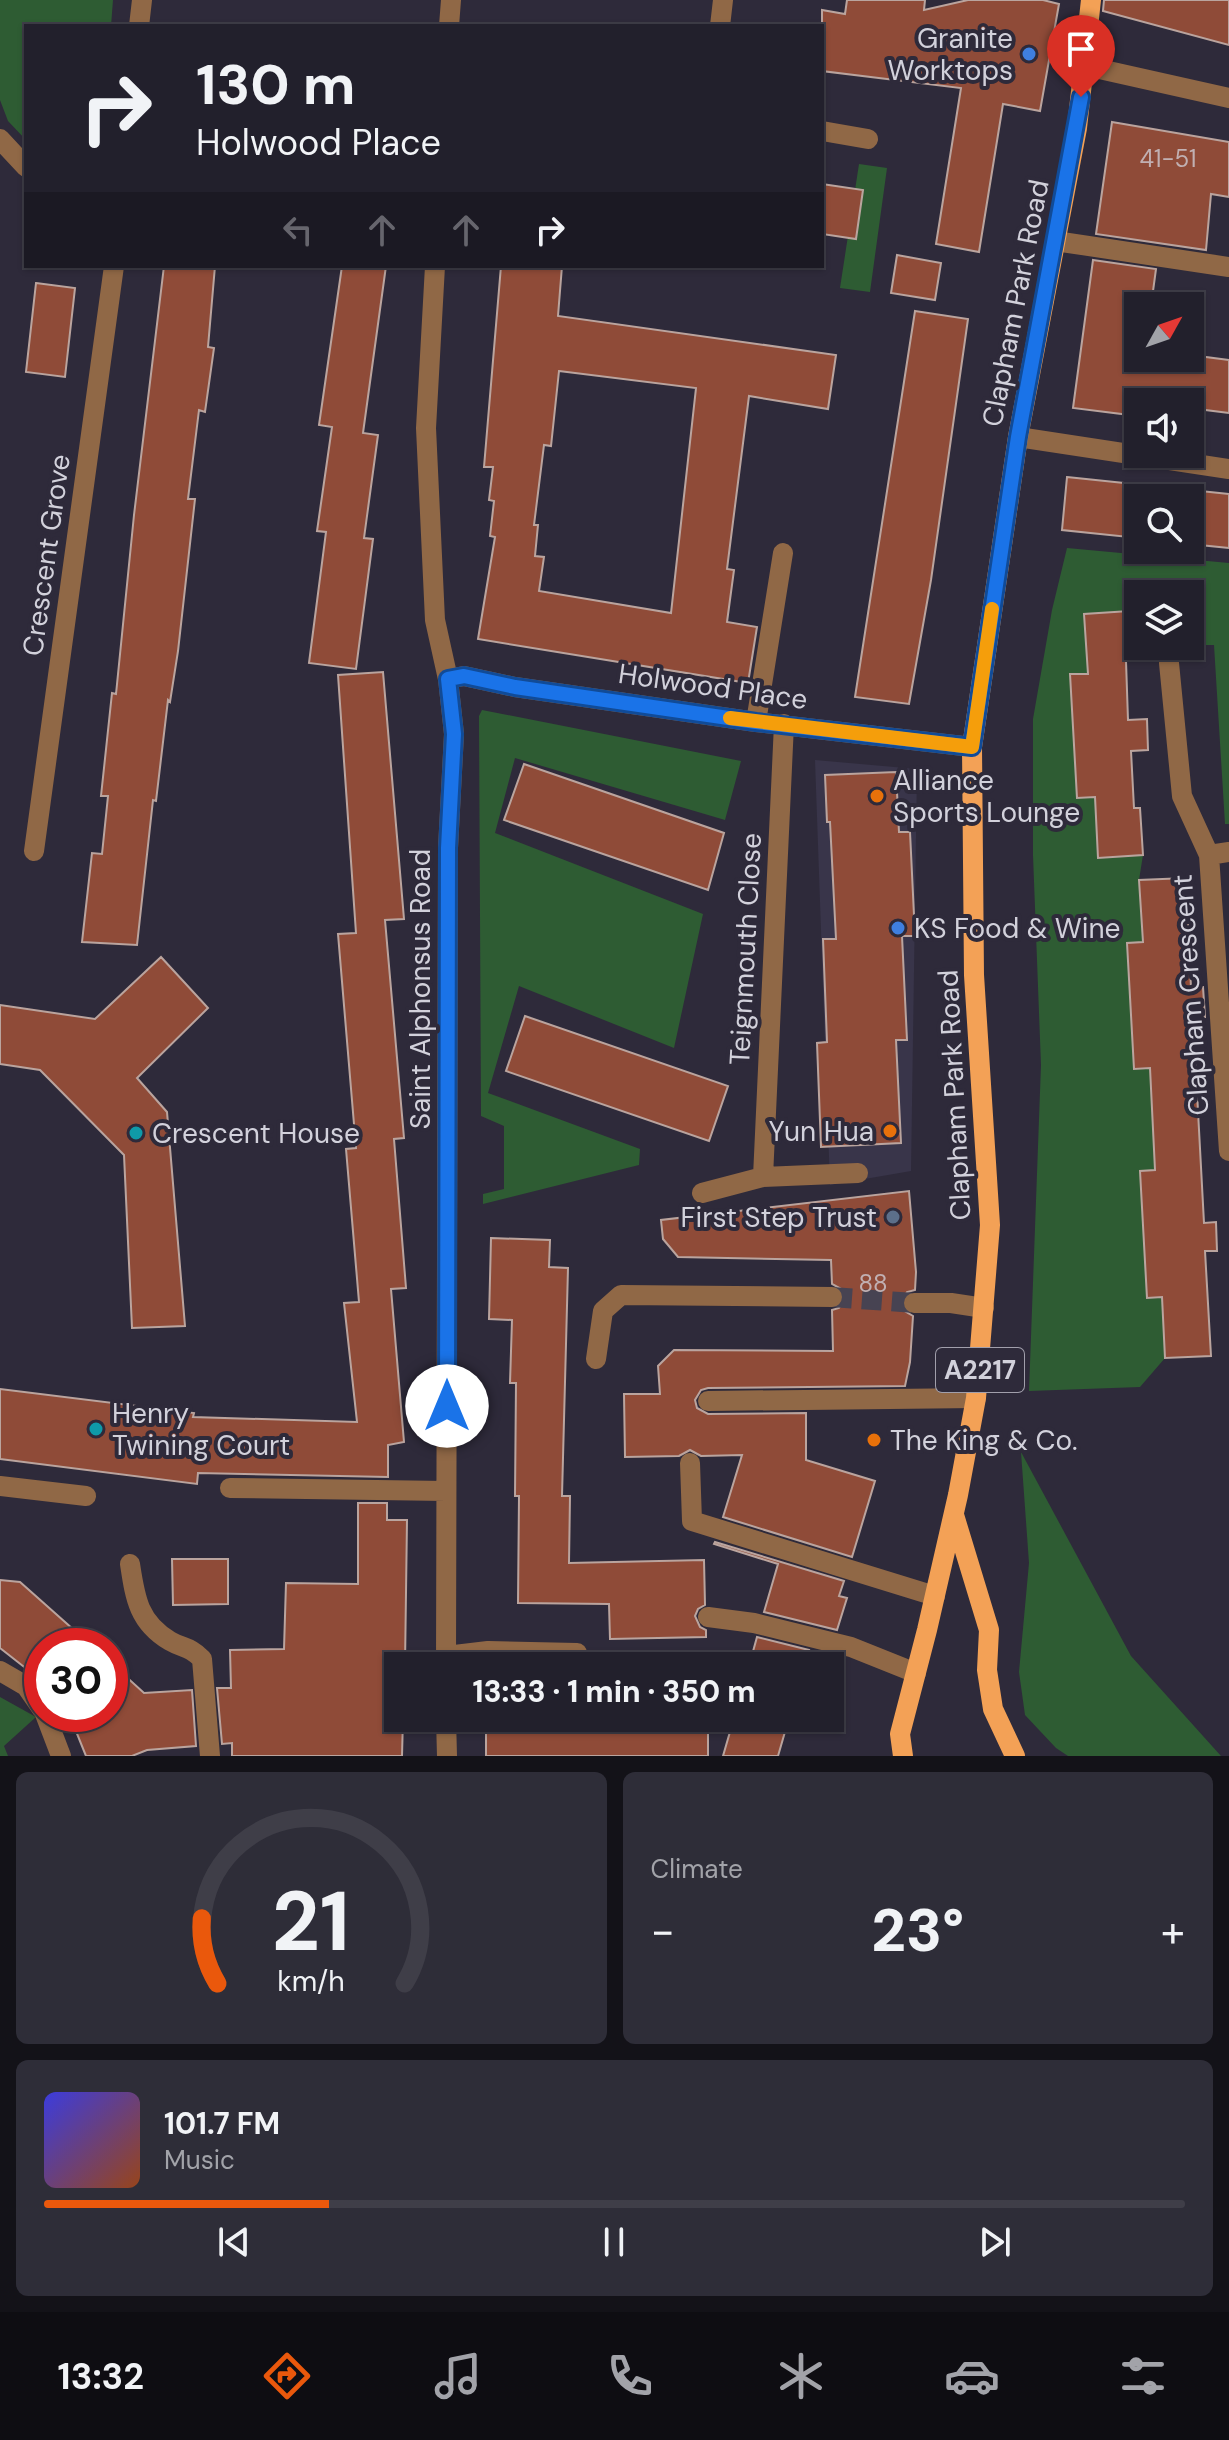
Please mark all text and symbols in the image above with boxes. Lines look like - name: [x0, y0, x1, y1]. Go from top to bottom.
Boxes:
- pin: [1047, 15, 1115, 97]
- place label: Granite Worktops: [887, 20, 1013, 89]
- icon: arrive: [1059, 27, 1103, 71]
- marker: Granite Worktops: [1020, 45, 1038, 63]
- text: 130 m: [196, 48, 355, 121]
- icon: right: [64, 56, 168, 160]
- text: Holwood Place: [196, 119, 441, 166]
- house number: 41-51: [1139, 143, 1197, 174]
- street label: Clapham Park Road: [973, 176, 1058, 430]
- icon: left: [276, 208, 320, 252]
- icon: ahead: [360, 208, 404, 252]
- icon: ahead: [444, 208, 488, 252]
- icon: right: [528, 208, 572, 252]
- north arrow: [1124, 292, 1204, 372]
- map controls: [1124, 292, 1204, 660]
- button: sound: [1124, 388, 1204, 468]
- street label: Crescent Grove: [14, 452, 79, 658]
- button: search: [1124, 484, 1204, 564]
- button: layers: [1124, 580, 1204, 660]
- street label: Holwood Place: [616, 655, 810, 718]
- place label: Alliance Sports Lounge: [893, 762, 1080, 831]
- marker: Alliance Sports Lounge: [868, 787, 886, 805]
- street label: Teignmouth Close: [721, 832, 770, 1066]
- street label: Saint Alphonsus Road: [402, 849, 439, 1129]
- street label: Clapham Crescent: [1164, 873, 1217, 1117]
- place label: KS Food & Wine: [914, 910, 1120, 947]
- marker: KS Food & Wine: [889, 919, 907, 937]
- street label: Clapham Park Road: [929, 969, 980, 1221]
- place label: Yun Hua: [769, 1113, 874, 1150]
- place label: Crescent House: [152, 1115, 360, 1152]
- marker: Yun Hua: [881, 1122, 899, 1140]
- marker: Crescent House: [127, 1124, 145, 1142]
- place label: First Step Trust: [680, 1199, 877, 1236]
- marker: First Step Trust: [884, 1208, 902, 1226]
- house number: 88: [858, 1268, 888, 1299]
- road number: A2217: [936, 1348, 1024, 1392]
- position arrow: [405, 1364, 489, 1448]
- place label: Henry Twining Court: [112, 1395, 290, 1464]
- marker: Henry Twining Court: [87, 1420, 105, 1438]
- place label: The King & Co.: [890, 1422, 1078, 1459]
- marker: The King & Co.: [865, 1431, 883, 1449]
- speed limit sign: 30: [24, 1628, 128, 1732]
- text: 13:33 · 1 min · 350 m: [472, 1672, 756, 1711]
- text: Climate: [651, 1852, 743, 1886]
- text: 21: [272, 1867, 350, 1976]
- text: 23°: [871, 1891, 964, 1970]
- text: −: [651, 1902, 675, 1960]
- text: +: [1161, 1902, 1185, 1960]
- text: km/h: [277, 1963, 345, 2000]
- text: 101.7 FM: [164, 2104, 280, 2143]
- text: Music: [164, 2143, 235, 2177]
- icon: previous: [212, 2220, 256, 2264]
- icon: pause: [592, 2220, 636, 2264]
- icon: next: [973, 2220, 1017, 2264]
- icon: directions: [259, 2348, 315, 2404]
- icon: music: [430, 2348, 486, 2404]
- icon: phone: [602, 2348, 658, 2404]
- icon: climate: [773, 2348, 829, 2404]
- icon: car: [944, 2348, 1000, 2404]
- icon: filters: [1115, 2348, 1171, 2404]
- text: 13:32: [58, 2353, 144, 2400]

